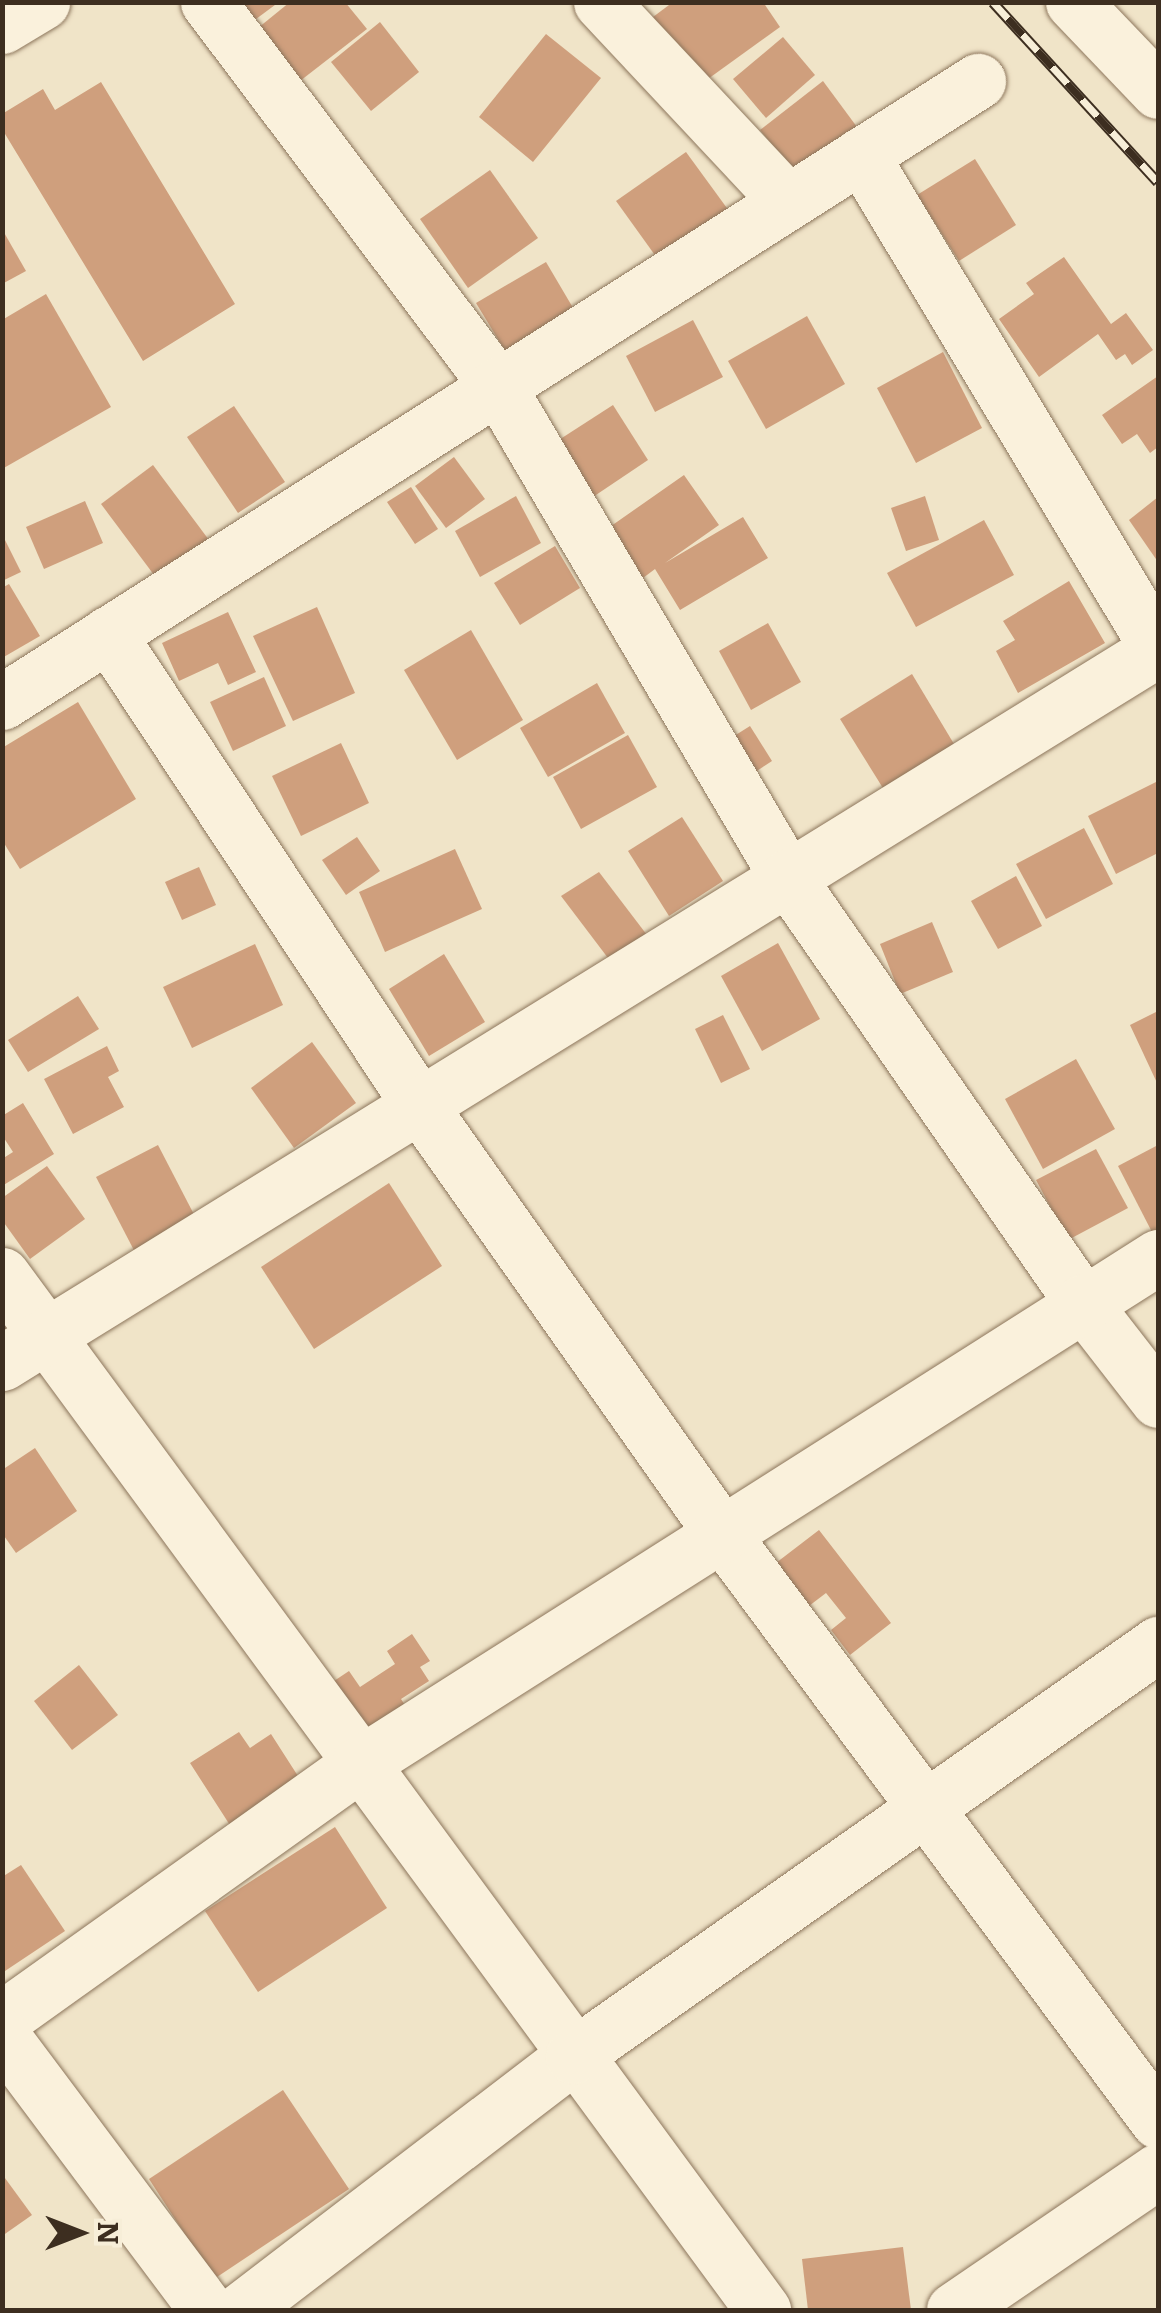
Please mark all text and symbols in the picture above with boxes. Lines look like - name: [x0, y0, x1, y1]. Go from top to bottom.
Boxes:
- north arrow: [30, 2183, 130, 2283]
- text: N: [89, 2221, 131, 2245]

